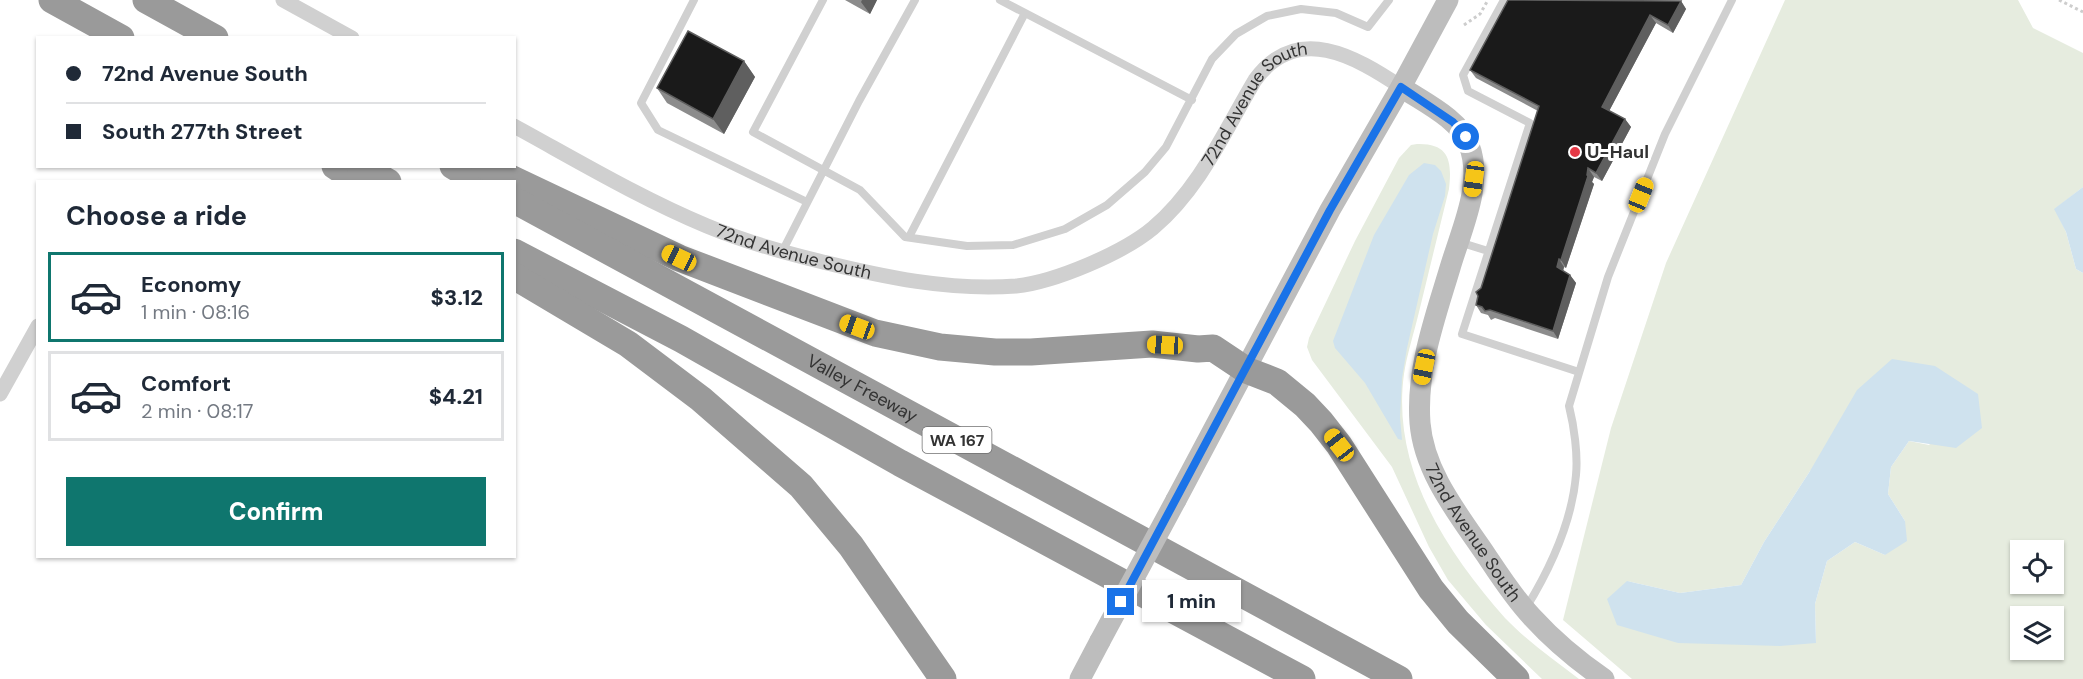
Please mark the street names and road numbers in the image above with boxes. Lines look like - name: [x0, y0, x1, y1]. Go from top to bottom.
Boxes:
- street label: 72nd Avenue South: [1196, 37, 1309, 171]
- street label: 72nd Avenue South: [712, 219, 874, 285]
- street label: Valley Freeway: [803, 349, 922, 428]
- road number: WA 167: [922, 427, 992, 453]
- street label: 72nd Avenue South: [1419, 460, 1527, 607]

